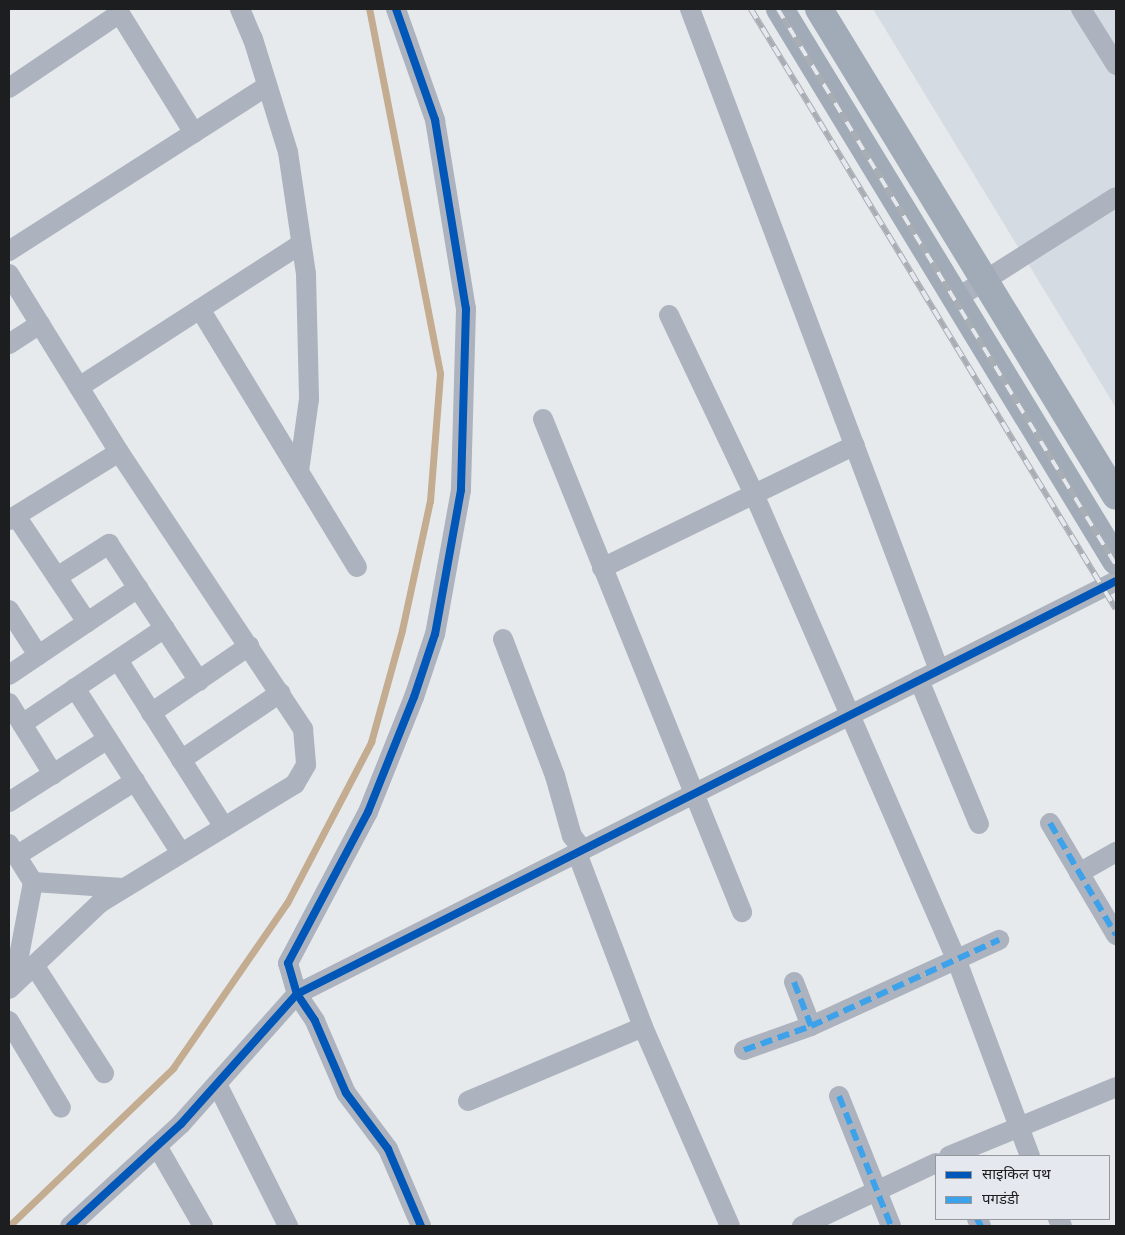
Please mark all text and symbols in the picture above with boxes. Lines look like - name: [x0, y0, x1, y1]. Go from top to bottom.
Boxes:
- legend: [935, 1155, 1110, 1220]
- text: साइकिल पथ: [982, 1165, 1051, 1183]
- text: पगडंडी: [982, 1190, 1019, 1208]

